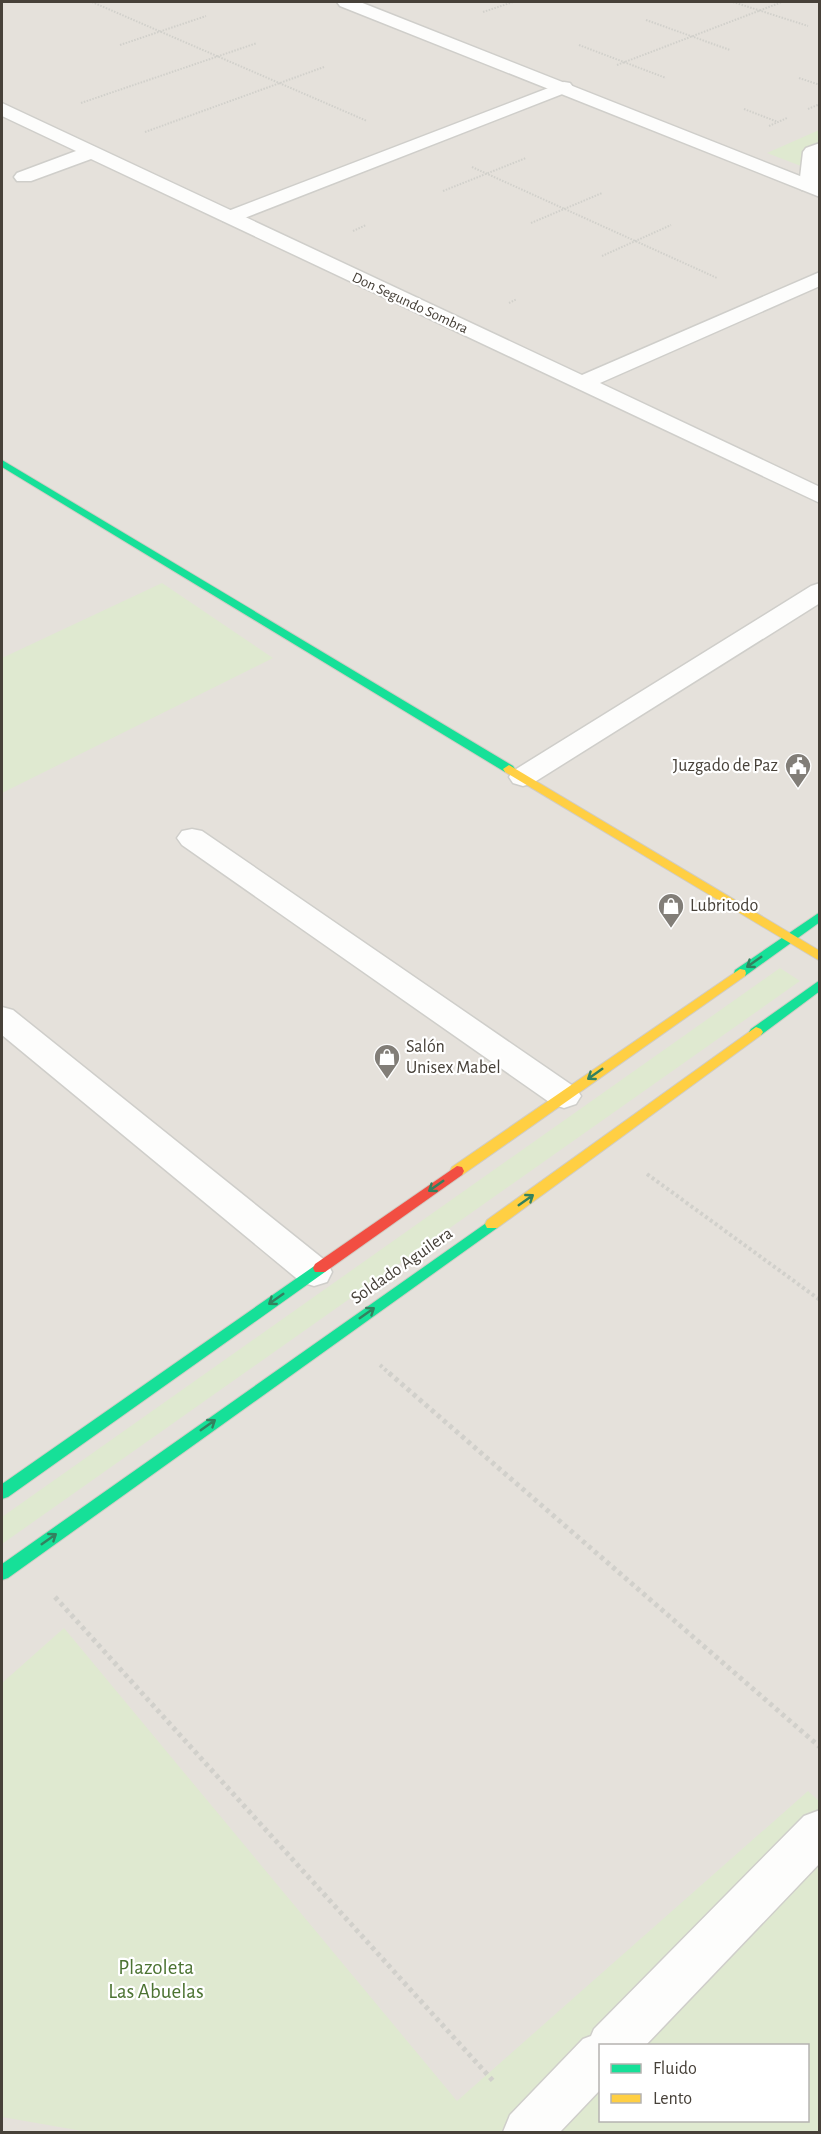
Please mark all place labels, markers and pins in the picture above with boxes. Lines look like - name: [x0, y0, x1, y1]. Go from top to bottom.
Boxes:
- public building icon: Juzgado de Paz: [783, 751, 813, 789]
- place label: Juzgado de Paz: [673, 757, 778, 775]
- shop icon: Lubritodo: [656, 891, 686, 929]
- place label: Lubritodo: [690, 897, 759, 915]
- place label: Salón Unisex Mabel: [406, 1038, 501, 1077]
- shop icon: Salón Unisex Mabel: [372, 1042, 402, 1080]

